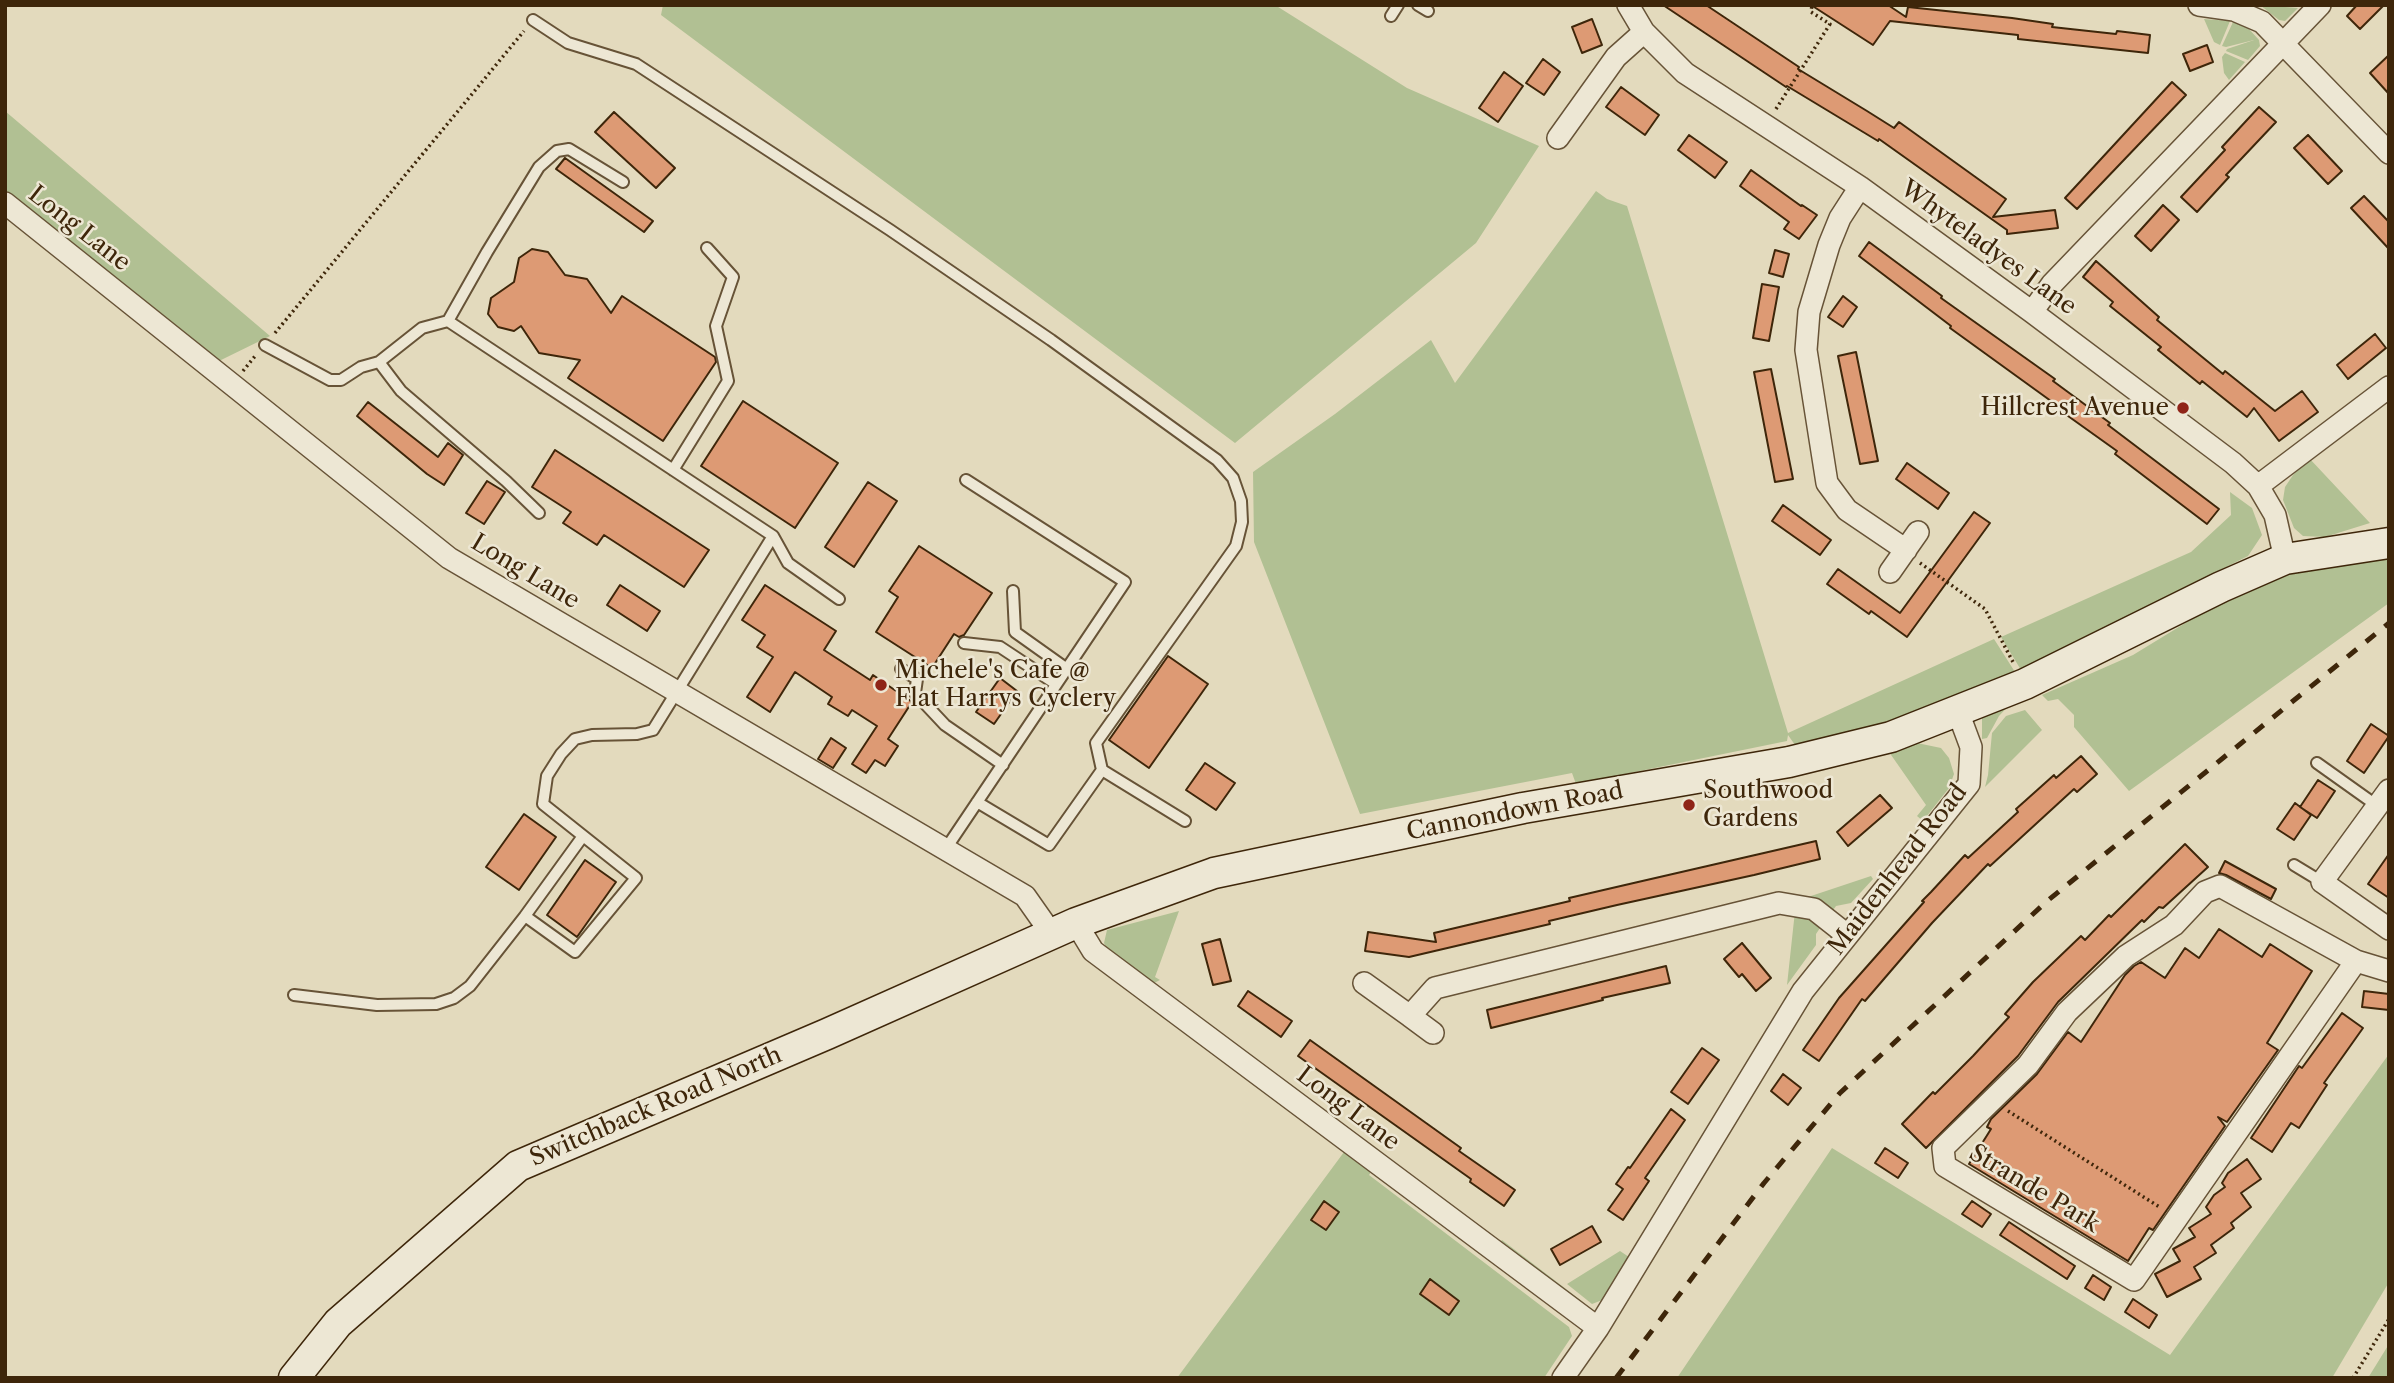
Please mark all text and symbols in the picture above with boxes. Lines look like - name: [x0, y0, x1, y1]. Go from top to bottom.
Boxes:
- street label: Whyteladyes Lane: [1894, 174, 2082, 322]
- street label: Long Lane: [22, 180, 136, 278]
- place label: Hillcrest Avenue: [1981, 394, 2169, 422]
- marker: Hillcrest Avenue: [2175, 400, 2191, 416]
- street label: Long Lane: [466, 528, 584, 616]
- place label: Michele's Cafe @ Flat Harrys Cyclery: [895, 657, 1116, 713]
- marker: Michele's Cafe @ Flat Harrys Cyclery: [873, 677, 889, 693]
- street label: Cannondown Road: [1404, 777, 1626, 847]
- place label: Southwood Gardens: [1703, 777, 1833, 833]
- street label: Maidenhead Road: [1822, 779, 1974, 961]
- marker: Southwood Gardens: [1681, 797, 1697, 813]
- street label: Switchback Road North: [526, 1041, 786, 1173]
- street label: Long Lane: [1291, 1061, 1405, 1157]
- street label: Strande Park: [1964, 1139, 2104, 1239]

